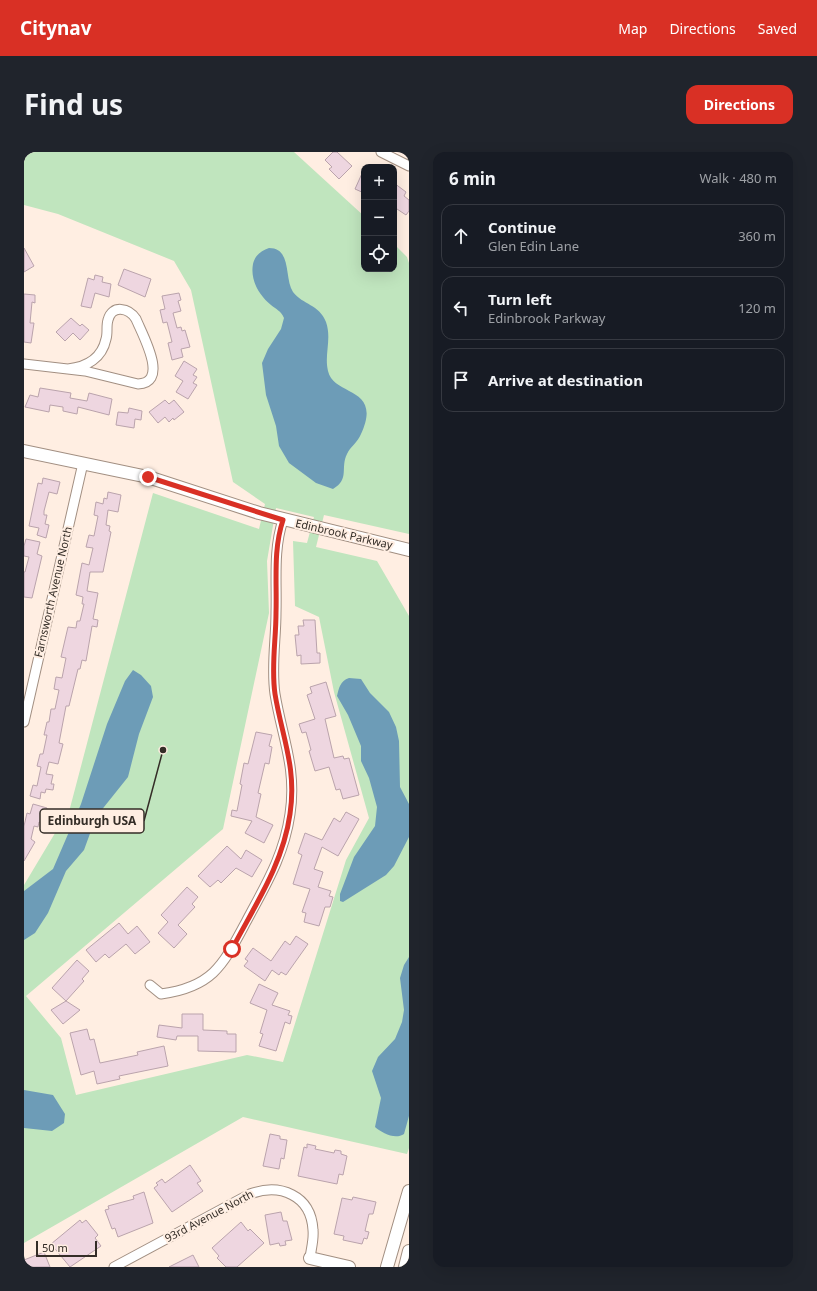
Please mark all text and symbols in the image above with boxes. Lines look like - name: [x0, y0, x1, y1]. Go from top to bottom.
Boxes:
- text: Citynav: [20, 15, 92, 41]
- text: Map: [618, 19, 647, 38]
- text: Directions: [669, 19, 736, 38]
- text: Saved: [758, 19, 797, 38]
- text: Find us: [24, 85, 123, 123]
- button: Directions: [686, 85, 793, 124]
- map controls: [361, 164, 397, 272]
- button: +: [361, 164, 397, 200]
- text: 6 min: [449, 167, 496, 190]
- text: Walk · 480 m: [699, 169, 777, 187]
- button: −: [361, 200, 397, 236]
- text: Continue: [488, 217, 556, 237]
- icon: ahead: [450, 225, 472, 247]
- text: 360 m: [738, 227, 776, 245]
- button: locate: [361, 236, 397, 272]
- text: Glen Edin Lane: [488, 237, 579, 255]
- text: Turn left: [488, 289, 552, 309]
- icon: left: [450, 297, 472, 319]
- text: 120 m: [738, 299, 776, 317]
- text: Edinbrook Parkway: [488, 309, 605, 327]
- icon: arrive: [450, 369, 472, 391]
- text: Arrive at destination: [488, 370, 643, 390]
- route end: [139, 468, 157, 486]
- street label: Edinbrook Parkway: [294, 515, 395, 552]
- street label: Farnsworth Avenue North: [30, 525, 75, 659]
- callout: Edinburgh USA: [40, 809, 144, 833]
- text: Edinburgh USA: [48, 812, 137, 829]
- route start: [223, 940, 241, 958]
- street label: 93rd Avenue North: [162, 1186, 256, 1245]
- scale bar: [36, 1239, 97, 1258]
- text: 50 m: [42, 1240, 68, 1255]

